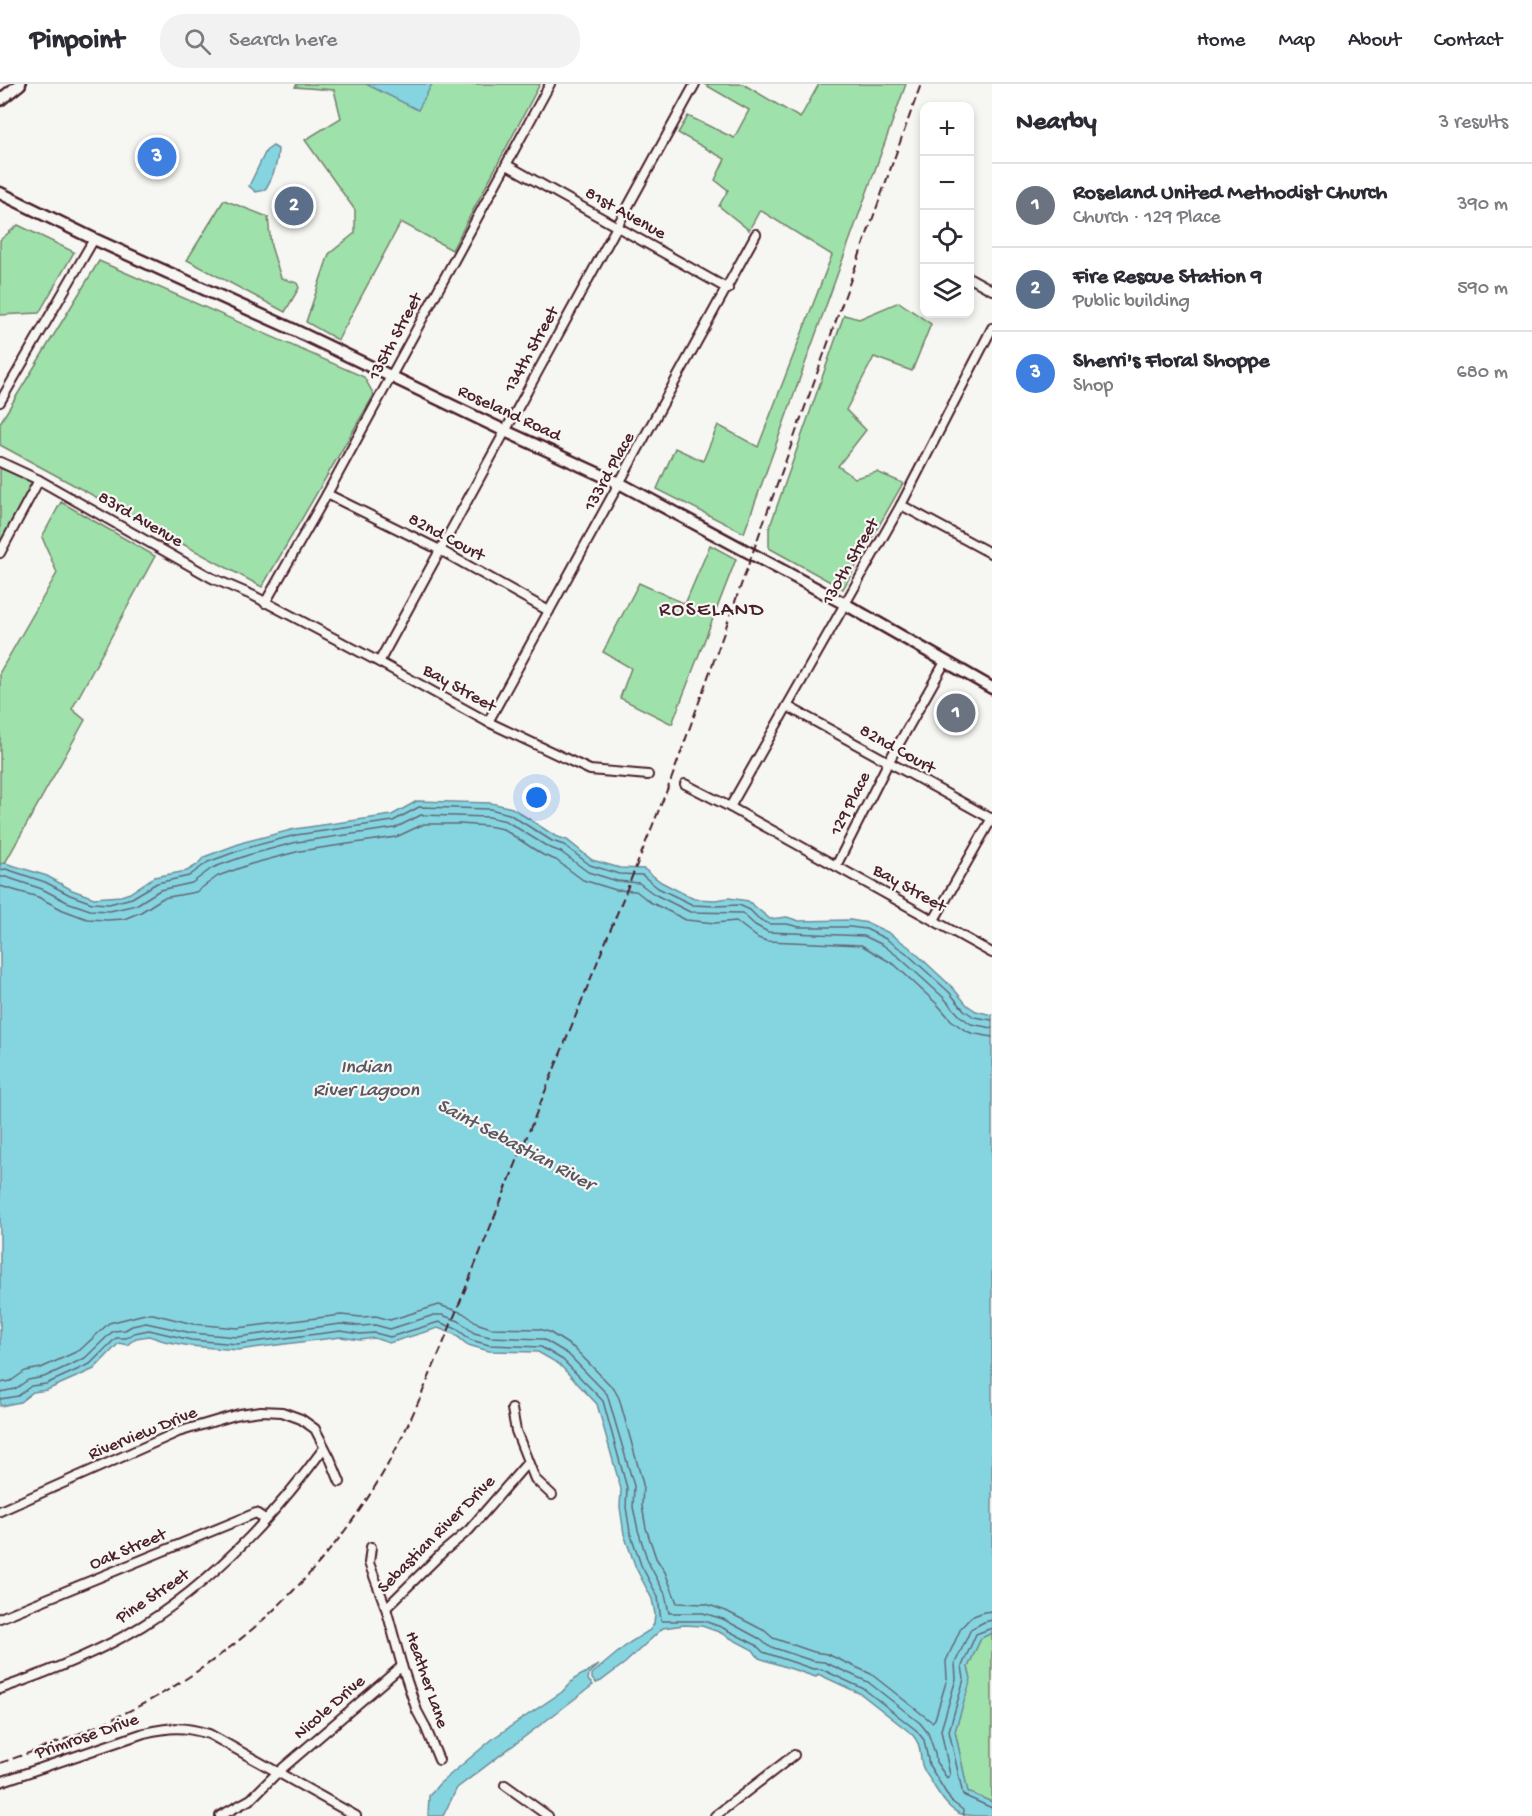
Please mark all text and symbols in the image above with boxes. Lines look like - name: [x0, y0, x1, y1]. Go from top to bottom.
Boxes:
- search box: [160, 14, 580, 68]
- text: Pinpoint: [30, 25, 124, 58]
- icon: search: [181, 25, 214, 58]
- text: Search here: [229, 28, 337, 54]
- text: Home: [1197, 29, 1245, 54]
- text: Map: [1278, 29, 1315, 54]
- text: About: [1348, 29, 1401, 54]
- text: Contact: [1434, 29, 1502, 54]
- map controls: [920, 102, 974, 318]
- button: +: [920, 102, 974, 156]
- text: Nearby: [1016, 108, 1097, 139]
- text: 3 results: [1439, 112, 1508, 135]
- pin: 3: [138, 134, 176, 180]
- button: −: [920, 156, 974, 210]
- text: Roseland United Methodist Church: [1073, 181, 1387, 207]
- street label: 81st Avenue: [581, 183, 670, 245]
- pin: 2: [274, 184, 314, 228]
- text: 1: [1031, 194, 1040, 217]
- text: 390 m: [1457, 194, 1508, 217]
- text: Church · 129 Place: [1073, 207, 1221, 230]
- button: locate: [920, 210, 974, 264]
- button: layers: [920, 264, 974, 318]
- text: Fire Rescue Station 9: [1073, 265, 1262, 291]
- text: 2: [1031, 278, 1040, 301]
- text: 590 m: [1457, 278, 1508, 301]
- street label: 135th Street: [364, 289, 428, 385]
- text: Public building: [1073, 291, 1190, 314]
- street label: 134th Street: [499, 302, 565, 397]
- text: Sherri's Floral Shoppe: [1073, 349, 1270, 375]
- text: 3: [1030, 362, 1041, 385]
- text: 680 m: [1457, 362, 1508, 385]
- text: Shop: [1073, 375, 1113, 398]
- street label: Roseland Road: [454, 381, 565, 448]
- street label: 133rd Place: [579, 428, 640, 516]
- street label: 83rd Avenue: [94, 487, 187, 553]
- street label: 82nd Court: [404, 509, 489, 568]
- street label: 130th Street: [817, 514, 885, 610]
- district label: ROSELAND: [659, 599, 765, 624]
- street label: Bay Street: [418, 660, 501, 718]
- pin: 1: [936, 690, 976, 736]
- street label: 82nd Court: [855, 721, 940, 780]
- street label: 129 Place: [826, 768, 876, 840]
- your location: [522, 783, 551, 812]
- street label: Bay Street: [868, 860, 951, 918]
- water label: Indian River Lagoon: [313, 1057, 419, 1103]
- water label: Saint Sebastian River: [433, 1095, 601, 1199]
- street label: Riverview Drive: [86, 1402, 201, 1465]
- street label: Sebastian River Drive: [374, 1471, 501, 1598]
- street label: Oak Street: [87, 1524, 171, 1576]
- street label: Pine Street: [112, 1564, 195, 1630]
- street label: Heather Lane: [400, 1629, 453, 1732]
- street label: Nicole Drive: [290, 1671, 371, 1745]
- street label: Primrose Drive: [32, 1709, 142, 1765]

